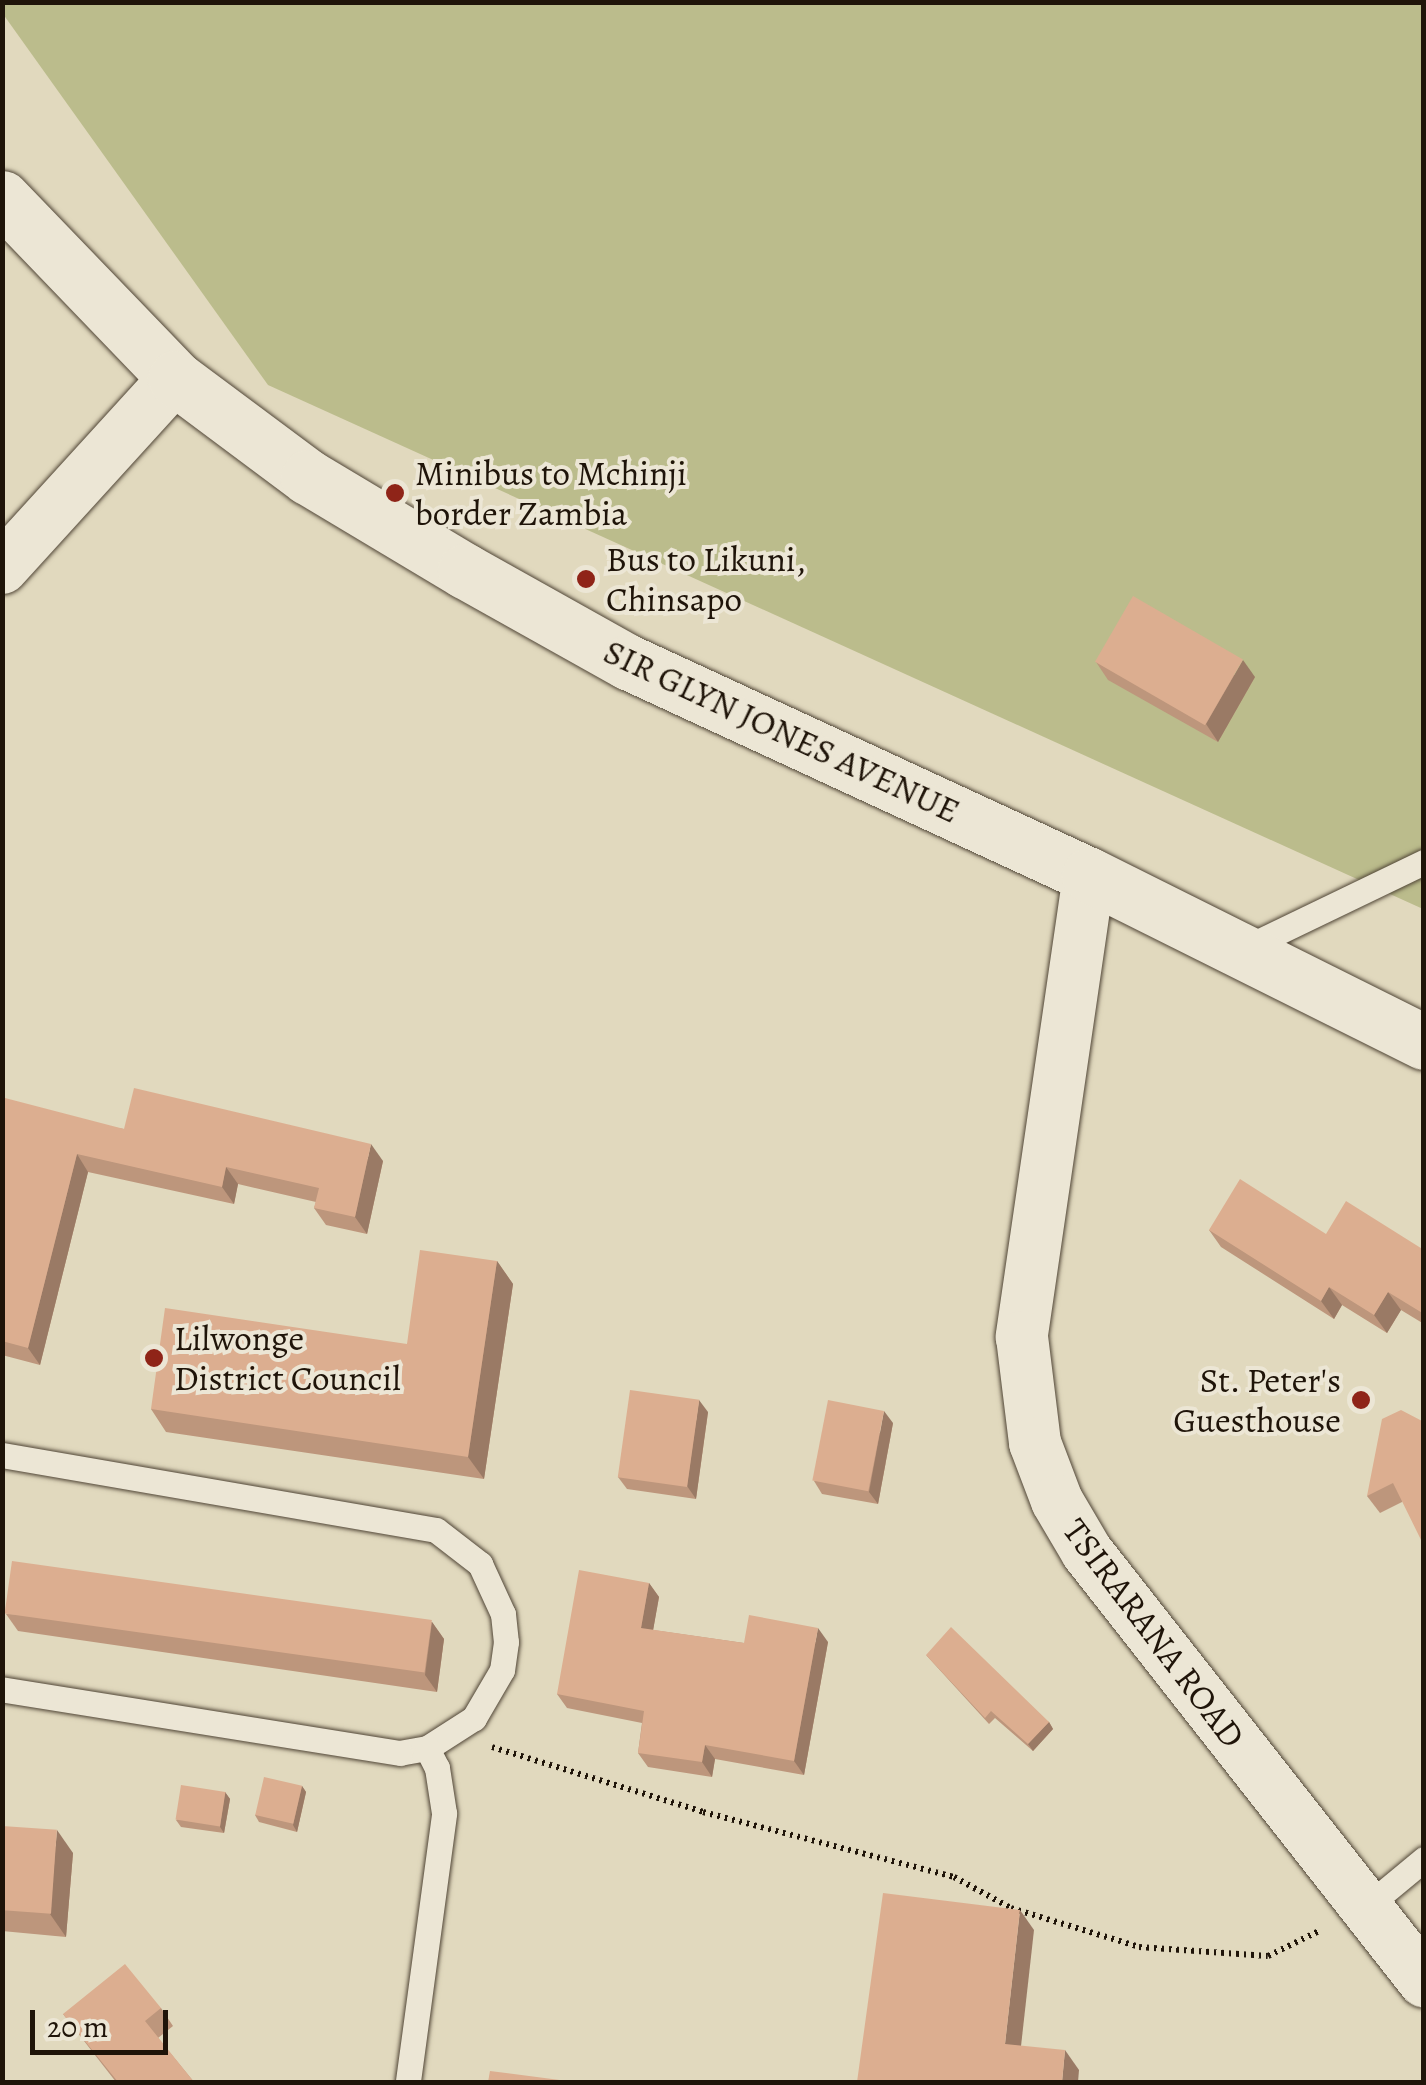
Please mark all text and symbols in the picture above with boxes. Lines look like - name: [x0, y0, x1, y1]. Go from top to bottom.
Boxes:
- place label: Minibus to Mchinji border Zambia: [415, 452, 687, 534]
- marker: Minibus to Mchinji border Zambia: [384, 482, 406, 504]
- place label: Bus to Likuni, Chinsapo: [606, 538, 806, 620]
- marker: Bus to Likuni, Chinsapo: [575, 568, 597, 590]
- street label: SIR GLYN JONES AVENUE: [597, 630, 967, 832]
- place label: Lilwonge District Council: [174, 1317, 401, 1399]
- marker: Lilwonge District Council: [143, 1347, 165, 1369]
- place label: St. Peter's Guesthouse: [1173, 1359, 1341, 1441]
- marker: St. Peter's Guesthouse: [1350, 1389, 1372, 1411]
- street label: TSIRARANA ROAD: [1054, 1510, 1254, 1756]
- scale bar: [35, 1990, 172, 2052]
- text: 20 m: [47, 2007, 108, 2047]

